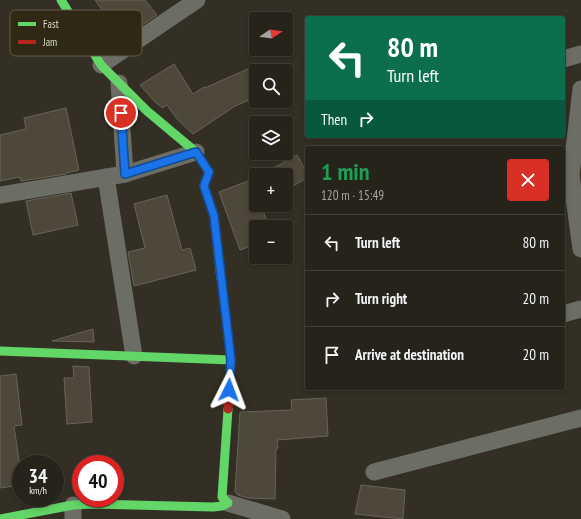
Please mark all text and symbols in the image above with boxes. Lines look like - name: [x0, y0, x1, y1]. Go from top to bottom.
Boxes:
- legend: [10, 10, 142, 56]
- north arrow: [249, 12, 293, 56]
- map controls: [249, 12, 293, 264]
- text: Fast: [43, 17, 59, 31]
- text: 80 m: [387, 28, 438, 65]
- icon: left: [321, 32, 373, 84]
- text: Jam: [42, 35, 57, 49]
- button: search: [249, 64, 293, 108]
- text: Turn left: [387, 64, 439, 87]
- pin: [104, 96, 138, 130]
- icon: arrive: [110, 102, 132, 124]
- icon: right: [355, 108, 377, 130]
- text: Then: [321, 110, 347, 129]
- button: layers: [249, 116, 293, 160]
- text: 1 min: [321, 156, 369, 187]
- button: close: [507, 159, 549, 201]
- button: +: [249, 168, 293, 212]
- text: 120 m · 15:49: [321, 187, 384, 204]
- button: −: [249, 220, 293, 264]
- icon: left: [321, 232, 343, 254]
- text: Turn left: [355, 233, 400, 252]
- text: 80 m: [523, 233, 549, 252]
- icon: right: [321, 288, 343, 310]
- text: Turn right: [355, 289, 407, 308]
- text: 20 m: [523, 289, 549, 308]
- icon: arrive: [321, 344, 343, 366]
- text: Arrive at destination: [355, 345, 464, 364]
- text: 20 m: [523, 345, 549, 364]
- position arrow: [208, 369, 250, 411]
- speed limit sign: 40: [72, 455, 124, 507]
- text: 34: [28, 463, 48, 489]
- text: km/h: [29, 484, 47, 497]

